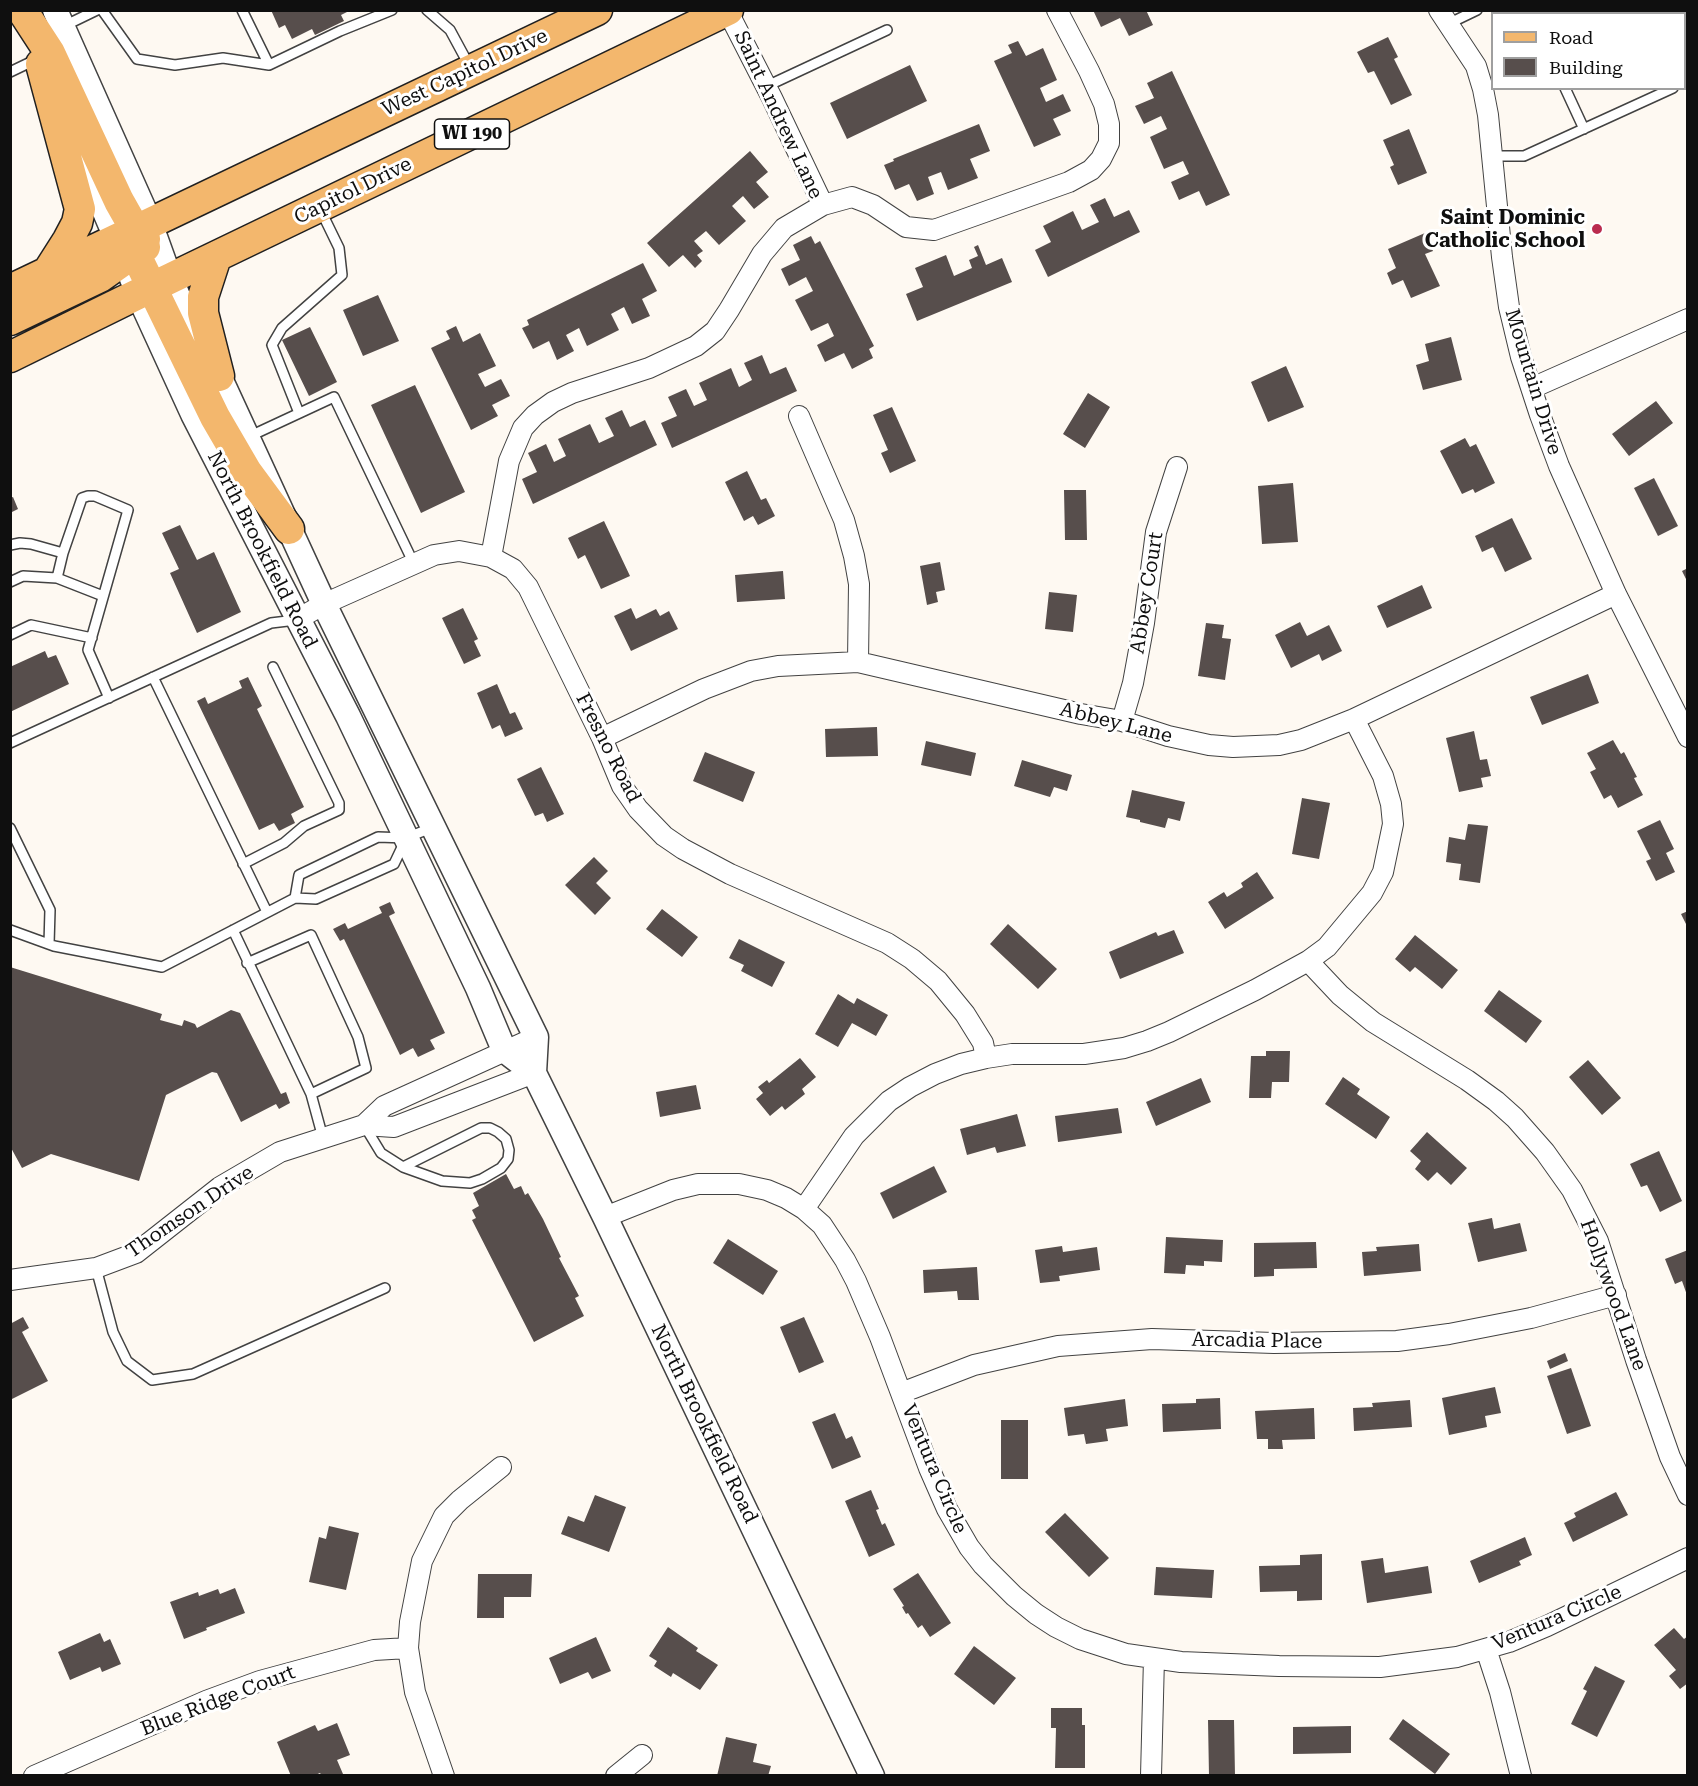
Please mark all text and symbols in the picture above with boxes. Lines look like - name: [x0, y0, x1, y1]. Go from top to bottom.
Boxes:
- legend: [1491, 12, 1686, 90]
- street label: West Capitol Drive: [378, 24, 552, 122]
- street label: Saint Andrew Lane: [729, 27, 827, 203]
- text: Road: [1549, 27, 1593, 48]
- text: Building: [1549, 57, 1623, 78]
- road number: WI 190: [434, 119, 510, 149]
- street label: Capitol Drive: [290, 152, 416, 230]
- place label: Saint Dominic Catholic School: [1425, 206, 1585, 253]
- marker: Saint Dominic Catholic School: [1590, 222, 1604, 236]
- street label: Mountain Drive: [1499, 306, 1567, 458]
- street label: North Brookfield Road: [202, 447, 322, 653]
- street label: Abbey Court: [1126, 530, 1168, 656]
- street label: Fresno Road: [570, 689, 646, 807]
- street label: Abbey Lane: [1057, 697, 1175, 749]
- street label: Thomson Drive: [122, 1160, 258, 1264]
- street label: Hollywood Lane: [1574, 1216, 1652, 1374]
- street label: North Brookfield Road: [645, 1321, 763, 1527]
- street label: Arcadia Place: [1191, 1328, 1323, 1354]
- street label: Ventura Circle: [896, 1401, 972, 1537]
- street label: Ventura Circle: [1489, 1580, 1625, 1656]
- street label: Blue Ridge Court: [137, 1661, 299, 1741]

